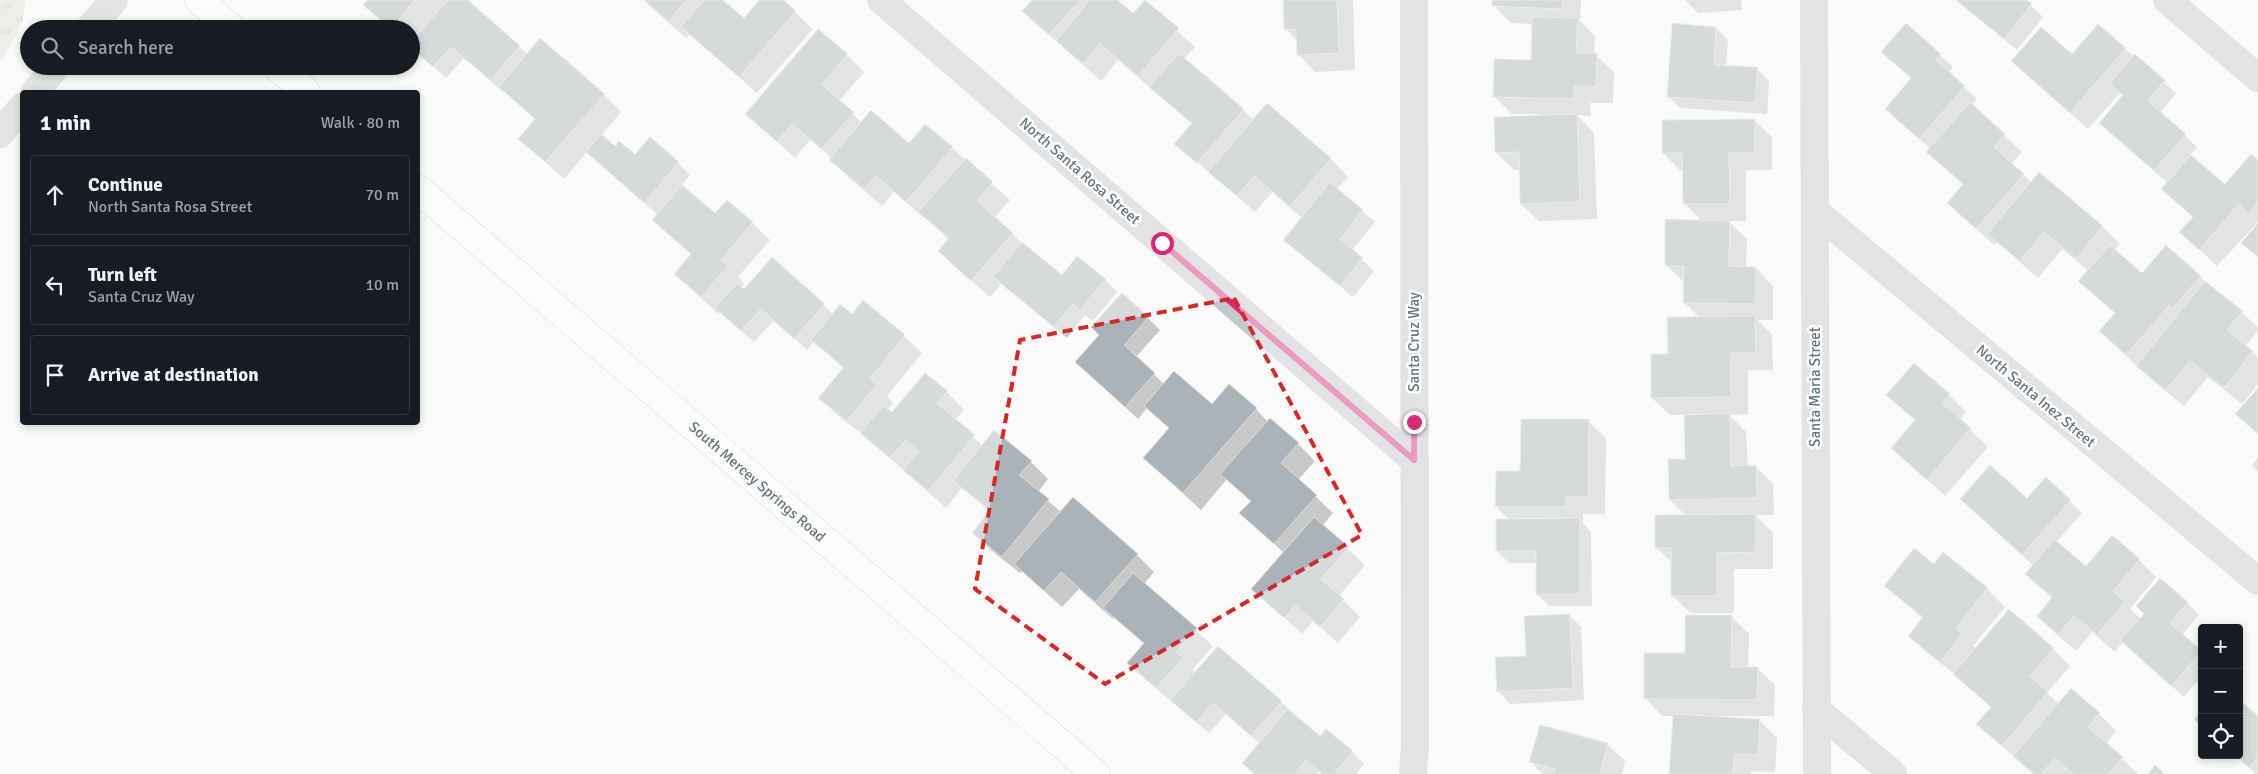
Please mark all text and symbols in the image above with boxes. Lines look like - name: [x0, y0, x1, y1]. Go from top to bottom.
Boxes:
- search box: [20, 20, 420, 75]
- icon: search: [38, 34, 66, 62]
- text: Search here: [78, 36, 174, 60]
- text: 1 min: [40, 110, 91, 136]
- text: Walk · 80 m: [321, 113, 400, 133]
- street label: North Santa Rosa Street: [1016, 114, 1144, 228]
- text: Continue: [88, 173, 163, 197]
- icon: ahead: [41, 181, 69, 209]
- text: 70 m: [365, 185, 399, 205]
- text: North Santa Rosa Street: [88, 197, 252, 217]
- route start: [1151, 232, 1174, 255]
- text: Turn left: [88, 263, 157, 287]
- icon: left: [41, 271, 69, 299]
- text: 10 m: [365, 275, 399, 295]
- text: Santa Cruz Way: [88, 287, 194, 307]
- street label: Santa Cruz Way: [1405, 292, 1423, 392]
- street label: Santa Maria Street: [1806, 327, 1824, 447]
- street label: North Santa Inez Street: [1973, 341, 2099, 451]
- icon: arrive: [41, 361, 69, 389]
- text: Arrive at destination: [88, 363, 259, 387]
- route end: [1403, 411, 1426, 434]
- street label: South Mercey Springs Road: [685, 418, 829, 546]
- map controls: [2198, 624, 2243, 759]
- button: +: [2198, 624, 2243, 669]
- button: −: [2198, 669, 2243, 714]
- button: locate: [2198, 714, 2243, 759]

